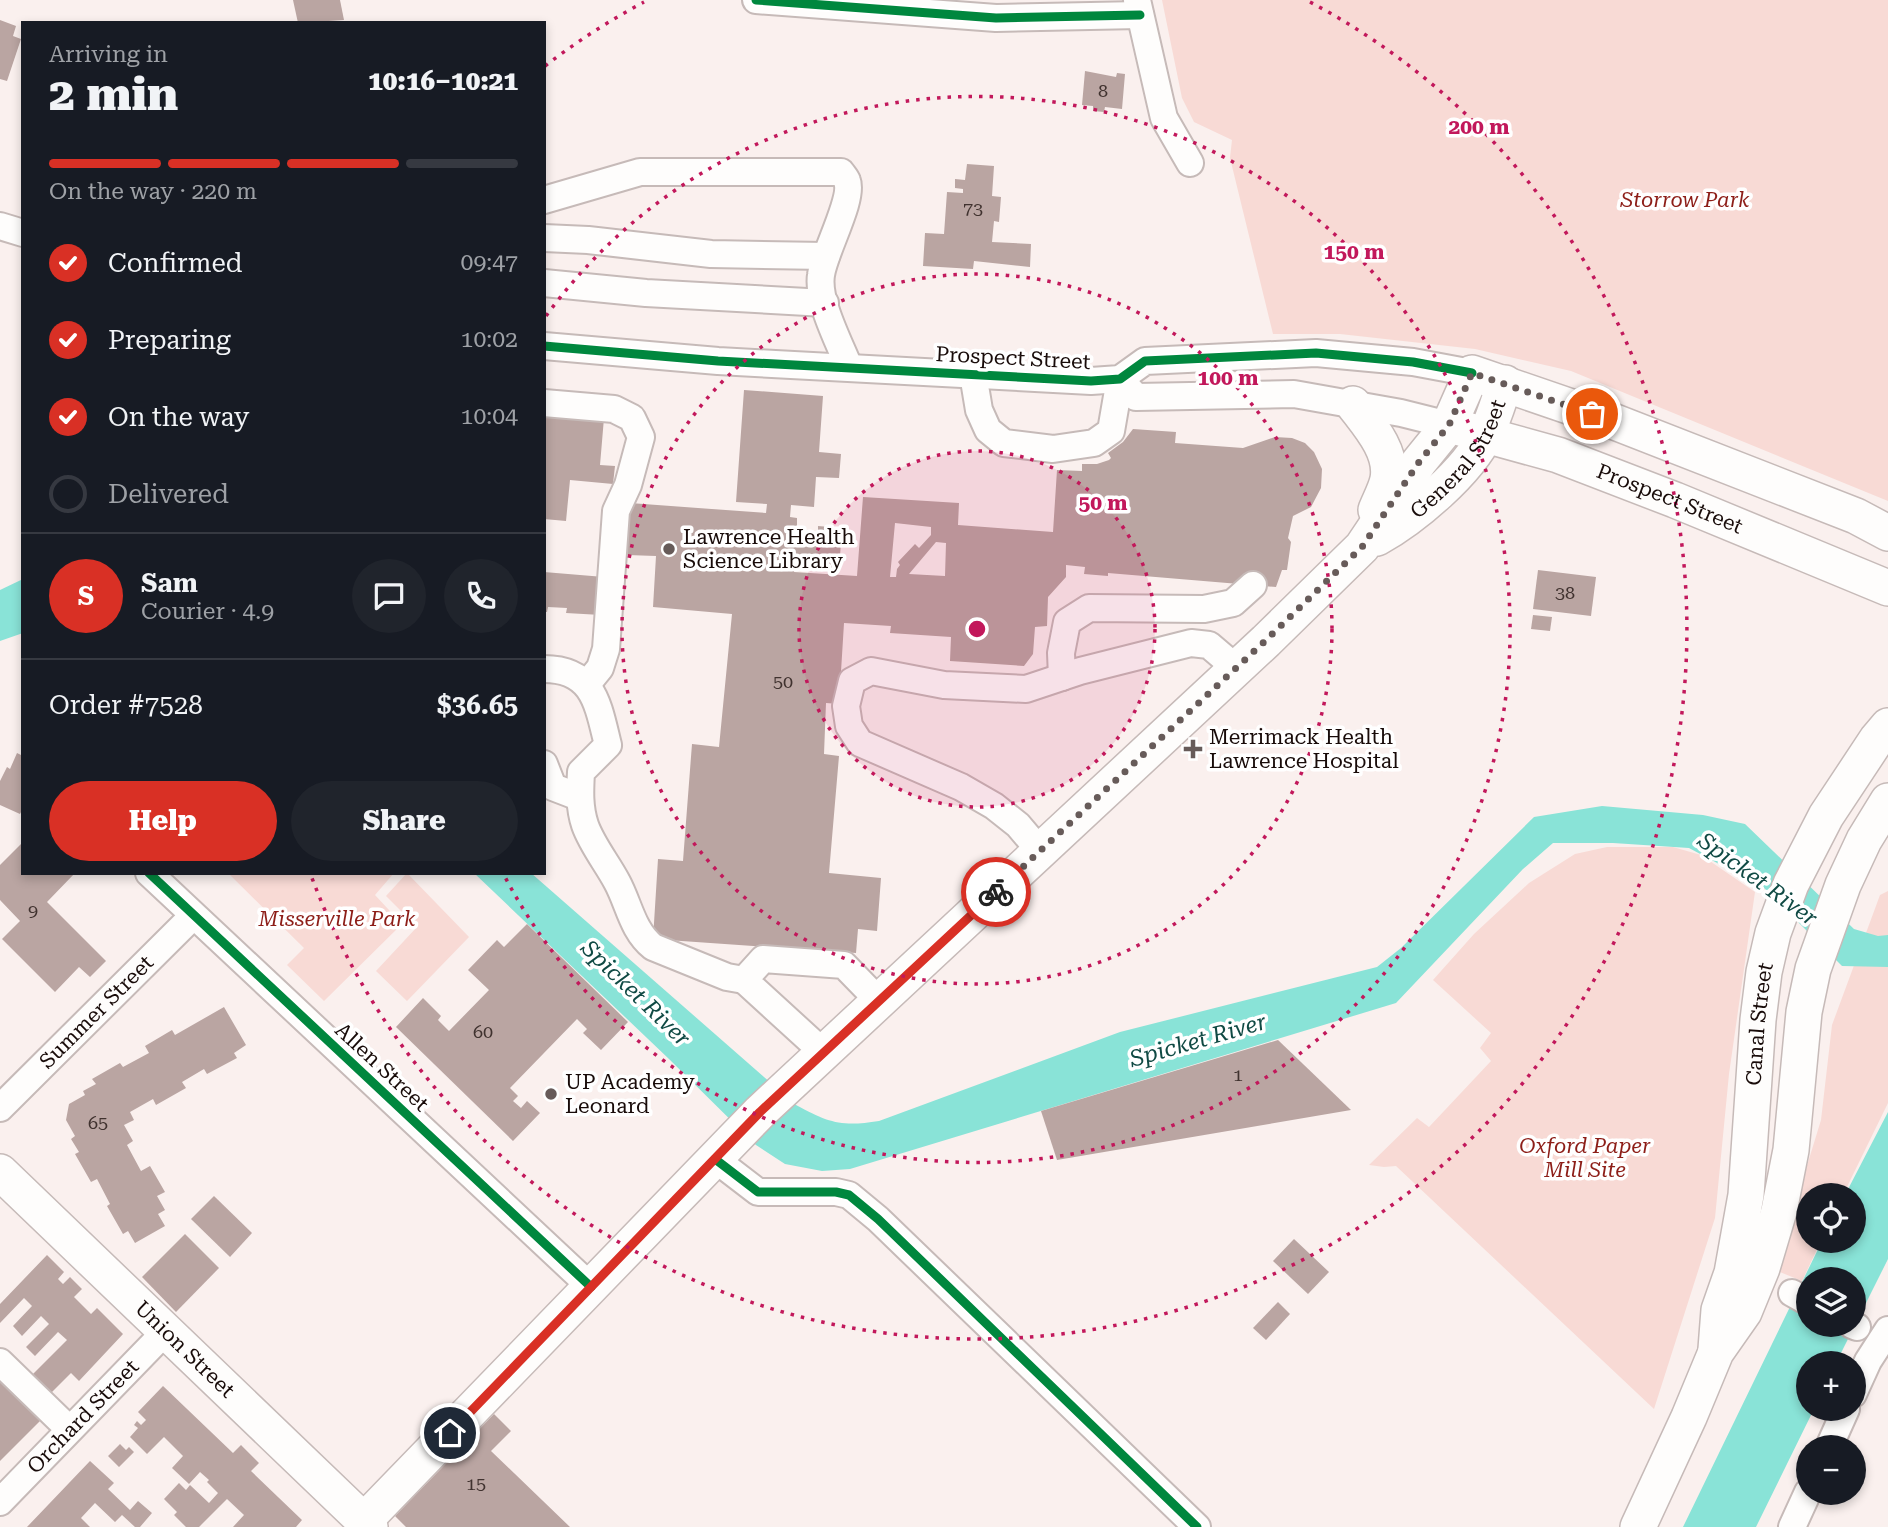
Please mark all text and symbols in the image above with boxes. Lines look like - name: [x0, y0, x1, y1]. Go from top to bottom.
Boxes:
- text: Arriving in: [49, 41, 168, 68]
- text: 10:16–10:21: [368, 66, 518, 96]
- text: 2 min: [49, 67, 178, 121]
- house number: 8: [1098, 80, 1108, 101]
- text: 200 m: [1449, 115, 1509, 139]
- text: On the way · 220 m: [49, 178, 257, 205]
- park label: Storrow Park: [1620, 188, 1750, 212]
- house number: 73: [963, 198, 983, 219]
- text: 150 m: [1324, 240, 1384, 264]
- icon: check: [49, 244, 87, 282]
- text: Confirmed: [108, 248, 243, 278]
- text: 09:47: [461, 249, 518, 276]
- icon: check: [49, 321, 87, 359]
- text: Preparing: [108, 325, 231, 355]
- text: 10:02: [461, 326, 518, 353]
- street label: Prospect Street: [935, 342, 1091, 374]
- text: 100 m: [1198, 366, 1258, 390]
- pin: [1562, 384, 1622, 444]
- icon: bag: [1573, 395, 1611, 433]
- street label: General Street: [1405, 396, 1511, 523]
- icon: check: [49, 398, 87, 436]
- text: On the way: [108, 402, 249, 432]
- text: 10:04: [461, 403, 518, 430]
- street label: Prospect Street: [1593, 459, 1747, 539]
- text: Delivered: [108, 479, 229, 509]
- text: 50 m: [1078, 491, 1128, 515]
- place label: Lawrence Health Science Library: [683, 525, 855, 573]
- marker: Lawrence Health Science Library: [661, 541, 677, 557]
- button: chat: [352, 559, 426, 633]
- button: phone: [444, 559, 518, 633]
- text: Sam: [141, 568, 198, 598]
- text: S: [78, 581, 94, 611]
- house number: 38: [1555, 582, 1575, 603]
- text: Courier · 4.9: [141, 598, 274, 625]
- centre of rings: [965, 617, 989, 641]
- house number: 50: [773, 671, 793, 692]
- text: Order #7528: [49, 690, 203, 720]
- text: $36.65: [437, 690, 518, 720]
- place label: Merrimack Health Lawrence Hospital: [1209, 725, 1399, 773]
- marker: Merrimack Health Lawrence Hospital: [1183, 739, 1203, 759]
- button: Help: [49, 781, 277, 861]
- button: Share: [291, 781, 518, 861]
- water label: Spicket River: [1692, 826, 1823, 932]
- courier: [961, 857, 1031, 927]
- icon: bike: [977, 873, 1015, 911]
- house number: 9: [28, 900, 38, 921]
- park label: Misserville Park: [258, 907, 416, 931]
- water label: Spicket River: [575, 934, 696, 1052]
- street label: Summer Street: [35, 950, 158, 1074]
- street label: Canal Street: [1742, 960, 1778, 1086]
- water label: Spicket River: [1126, 1008, 1270, 1073]
- street label: Allen Street: [330, 1018, 434, 1116]
- house number: 60: [473, 1021, 493, 1042]
- house number: 1: [1233, 1064, 1243, 1085]
- place label: UP Academy Leonard: [565, 1070, 695, 1118]
- marker: UP Academy Leonard: [543, 1086, 559, 1102]
- house number: 65: [88, 1112, 108, 1133]
- park label: Oxford Paper Mill Site: [1519, 1134, 1651, 1182]
- map controls: [1796, 1183, 1866, 1505]
- button: locate: [1796, 1183, 1866, 1253]
- button: layers: [1796, 1267, 1866, 1337]
- street label: Union Street: [130, 1296, 240, 1403]
- button: +: [1796, 1351, 1866, 1421]
- street label: Orchard Street: [22, 1355, 144, 1479]
- pin: [420, 1403, 480, 1463]
- icon: home: [431, 1414, 469, 1452]
- button: −: [1796, 1435, 1866, 1505]
- house number: 15: [466, 1473, 486, 1494]

